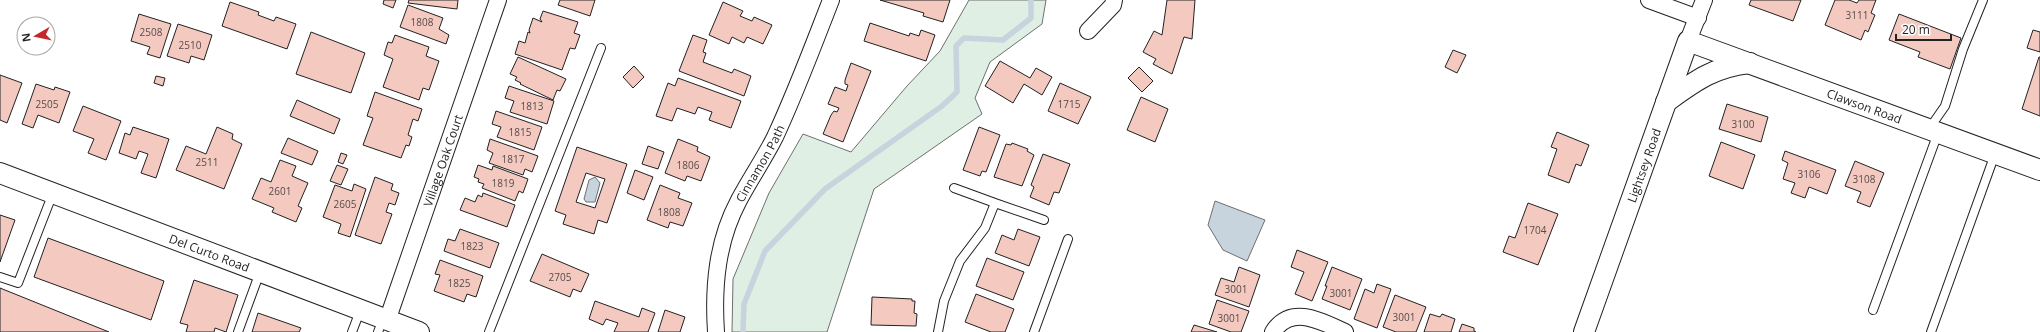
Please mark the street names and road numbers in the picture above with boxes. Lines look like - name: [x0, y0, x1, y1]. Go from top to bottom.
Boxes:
- street label: Clawson Road: [1825, 84, 1904, 127]
- street label: Village Oak Court: [419, 112, 466, 209]
- street label: Cinnamon Path: [731, 122, 788, 205]
- street label: Lightsey Road: [1622, 126, 1665, 205]
- street label: Del Curto Road: [167, 229, 252, 275]

